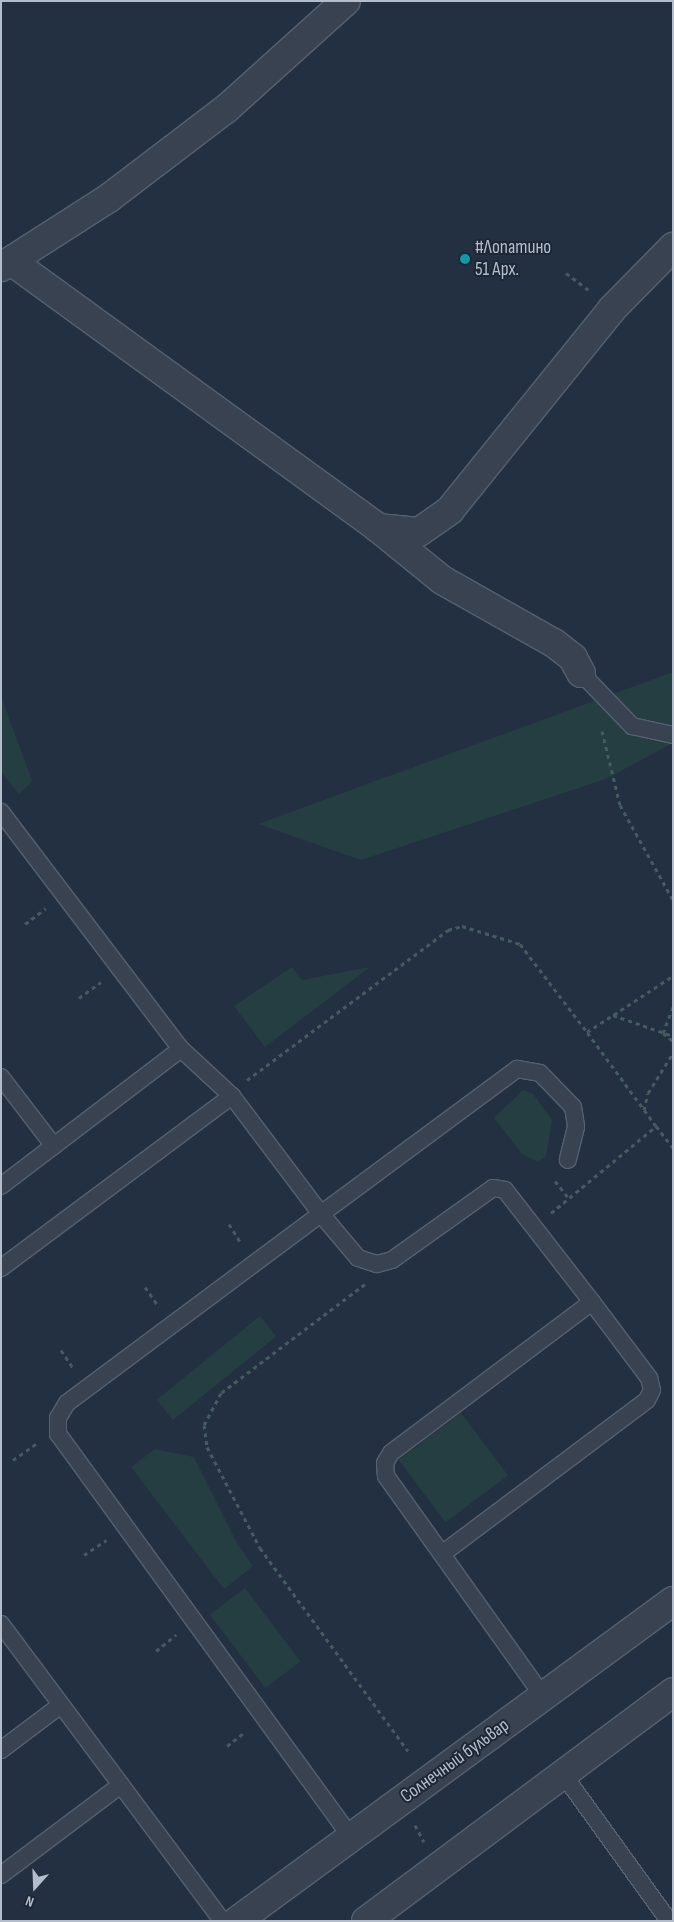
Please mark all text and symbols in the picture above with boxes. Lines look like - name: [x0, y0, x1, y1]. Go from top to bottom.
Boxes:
- place label: #Лопатино 51 Арх.: [475, 237, 551, 281]
- marker: #Лопатино 51 Арх.: [459, 253, 471, 265]
- street label: Солнечный бульвар: [396, 1714, 514, 1808]
- north arrow: [10, 1862, 60, 1912]
- text: N: [23, 1892, 36, 1911]

